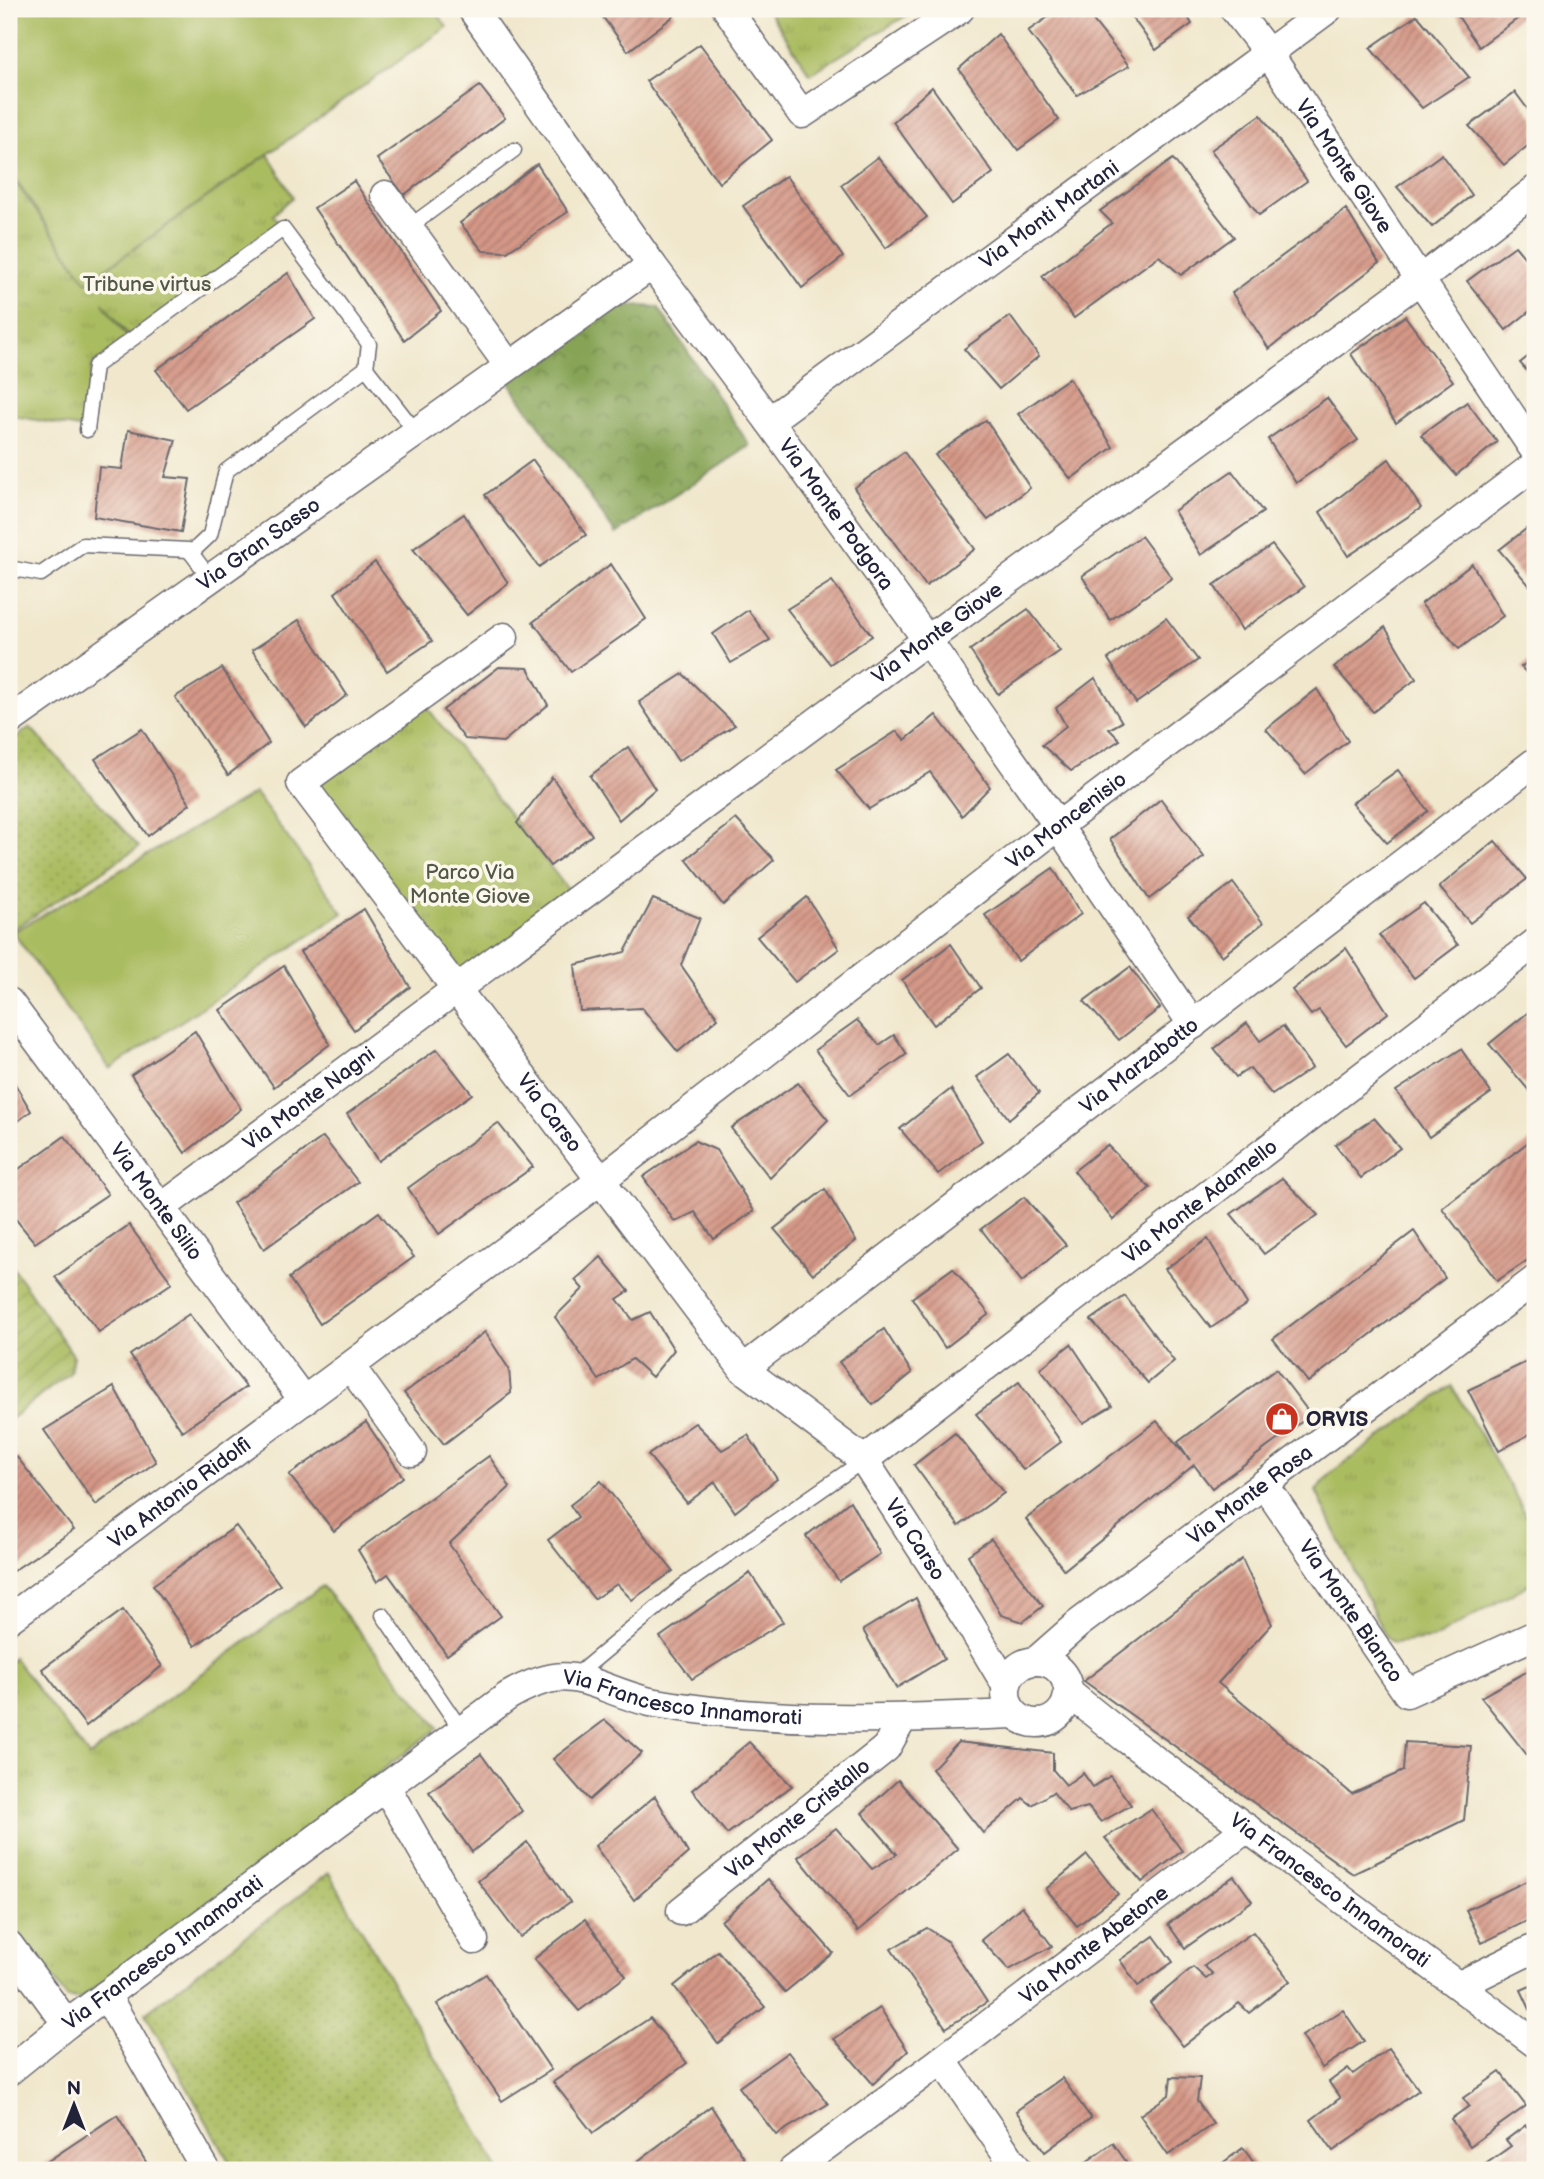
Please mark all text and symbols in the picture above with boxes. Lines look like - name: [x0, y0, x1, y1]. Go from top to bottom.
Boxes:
- street label: Via Monte Giove: [1290, 95, 1398, 238]
- street label: Via Monti Martani: [975, 155, 1124, 274]
- park label: Tribune virtus: [83, 272, 211, 297]
- street label: Via Monte Podgora: [773, 434, 899, 595]
- street label: Via Gran Sasso: [193, 492, 325, 596]
- street label: Via Monte Giove: [867, 577, 1008, 690]
- street label: Via Moncenisio: [1001, 767, 1132, 875]
- park label: Parco Via Monte Giove: [410, 860, 530, 909]
- street label: Via Marzabotto: [1075, 1012, 1204, 1119]
- street label: Via Monte Nagni: [238, 1042, 380, 1156]
- street label: Via Carso: [512, 1069, 587, 1157]
- street label: Via Monte Adamello: [1118, 1134, 1283, 1269]
- street label: Via Monte Silio: [104, 1138, 208, 1266]
- shop icon: ORVIS: [1263, 1400, 1301, 1438]
- place label: ORVIS: [1306, 1407, 1369, 1432]
- street label: Via Antonio Ridolfi: [103, 1432, 256, 1554]
- street label: Via Monte Rosa: [1182, 1440, 1318, 1550]
- street label: Via Carso: [879, 1494, 950, 1585]
- street label: Via Monte Bianco: [1293, 1535, 1408, 1688]
- street label: Via Francesco Innamorati: [562, 1665, 803, 1730]
- street label: Via Monte Cristallo: [720, 1753, 875, 1884]
- street label: Via Francesco Innamorati: [1224, 1808, 1435, 1973]
- street label: Via Francesco Innamorati: [58, 1870, 268, 2036]
- street label: Via Monte Abetone: [1015, 1880, 1174, 2009]
- north arrow: [38, 2070, 108, 2140]
- text: N: [67, 2078, 81, 2101]

